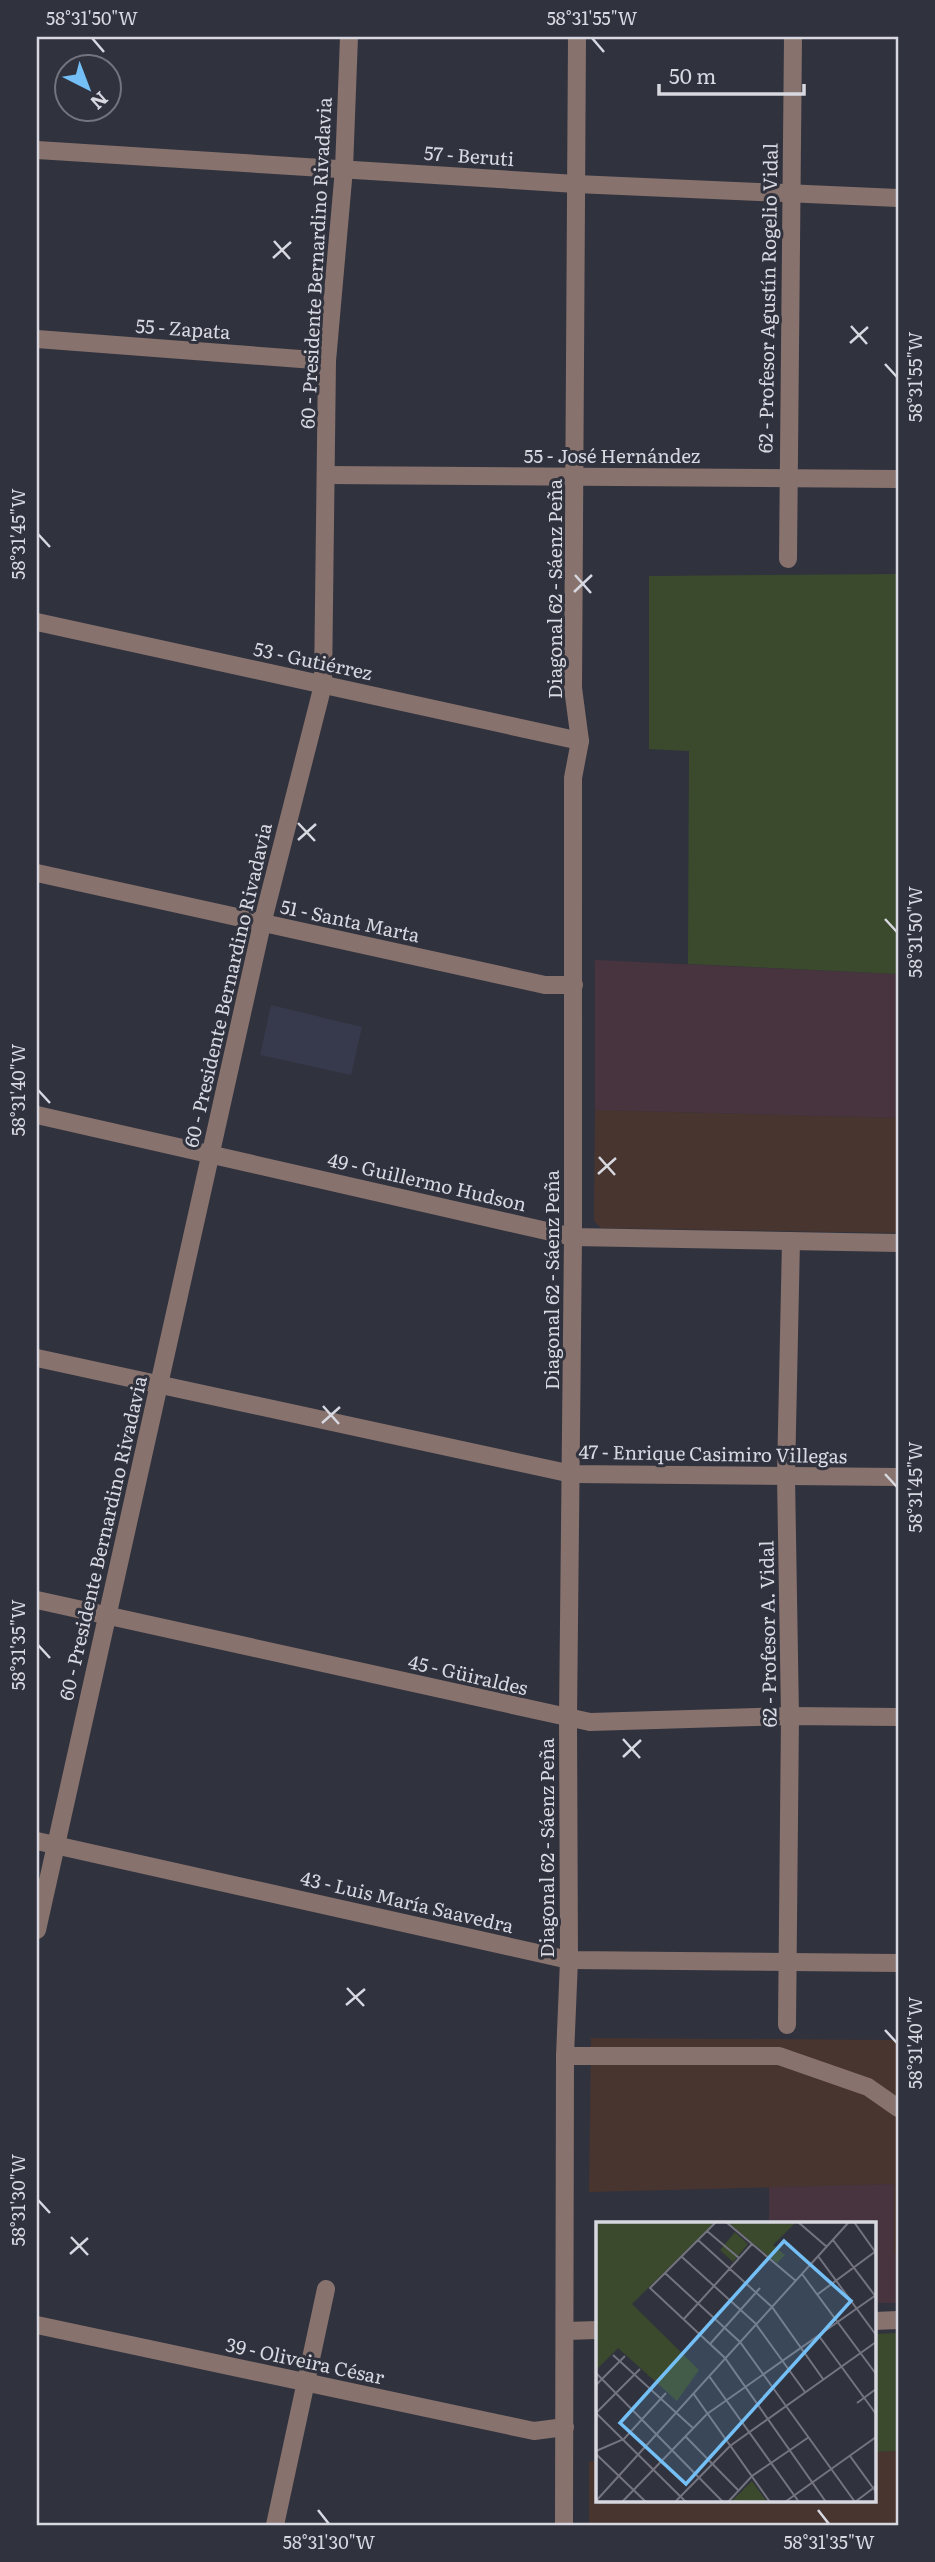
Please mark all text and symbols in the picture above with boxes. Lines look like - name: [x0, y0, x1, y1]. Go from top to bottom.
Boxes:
- text: 58°31'50"W: [46, 4, 138, 31]
- text: 58°31'55"W: [547, 4, 638, 31]
- north arrow: [52, 52, 122, 122]
- scale bar: [659, 52, 804, 96]
- text: 50 m: [669, 59, 716, 90]
- text: N: [85, 86, 115, 117]
- street label: 60 - Presidente Bernardino Rivadavia: [292, 96, 338, 430]
- street label: 57 - Beruti: [423, 138, 515, 172]
- street label: 62 - Profesor Agustín Rogelio Vidal: [750, 143, 784, 453]
- street label: 55 - Zapata: [135, 311, 232, 345]
- text: 58°31'55"W: [901, 331, 928, 422]
- street label: 55 - José Hernández: [524, 441, 700, 469]
- street label: Diagonal 62 - Sáenz Peña: [540, 478, 568, 699]
- text: 58°31'45"W: [4, 488, 31, 580]
- street label: 53 - Gutiérrez: [251, 634, 375, 686]
- street label: 60 - Presidente Bernardino Rivadavia: [176, 819, 278, 1150]
- text: 58°31'50"W: [901, 886, 928, 978]
- street label: 51 - Santa Marta: [278, 892, 423, 949]
- text: 58°31'40"W: [4, 1043, 31, 1136]
- street label: 49 - Guillermo Hudson: [325, 1145, 529, 1218]
- street label: Diagonal 62 - Sáenz Peña: [537, 1169, 565, 1390]
- street label: 60 - Presidente Bernardino Rivadavia: [51, 1372, 153, 1703]
- street label: 47 - Enrique Casimiro Villegas: [579, 1437, 848, 1469]
- text: 58°31'45"W: [901, 1441, 928, 1533]
- street label: 62 - Profesor A. Vidal: [751, 1540, 783, 1728]
- text: 58°31'35"W: [4, 1599, 31, 1691]
- street label: 45 - Güiraldes: [406, 1647, 531, 1701]
- street label: Diagonal 62 - Sáenz Peña: [532, 1737, 560, 1958]
- street label: 43 - Luis María Saavedra: [298, 1863, 517, 1939]
- text: 58°31'40"W: [901, 1996, 928, 2089]
- text: 58°31'30"W: [4, 2153, 31, 2246]
- inset map: [596, 2222, 876, 2502]
- street label: 39 - Oliveira César: [223, 2330, 387, 2390]
- text: 58°31'30"W: [283, 2528, 376, 2555]
- text: 58°31'35"W: [783, 2528, 875, 2555]

